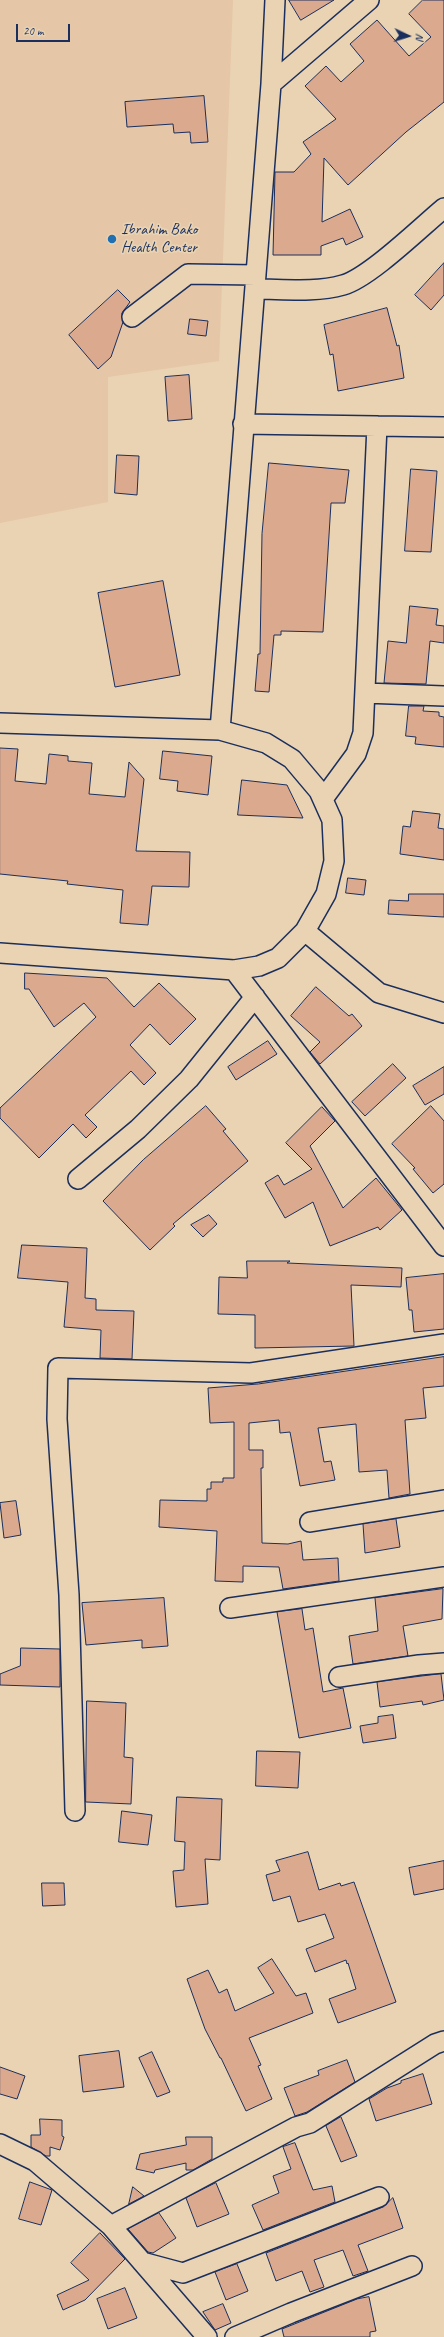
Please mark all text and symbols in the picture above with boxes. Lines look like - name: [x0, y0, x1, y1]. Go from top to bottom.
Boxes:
- scale bar: [18, 16, 72, 42]
- north arrow: [388, 16, 428, 56]
- text: 20 m: [23, 23, 43, 39]
- text: N: [413, 33, 427, 41]
- place label: Ibrahim Bako Health Center: [121, 220, 197, 258]
- marker: Ibrahim Bako Health Center: [106, 233, 118, 245]

